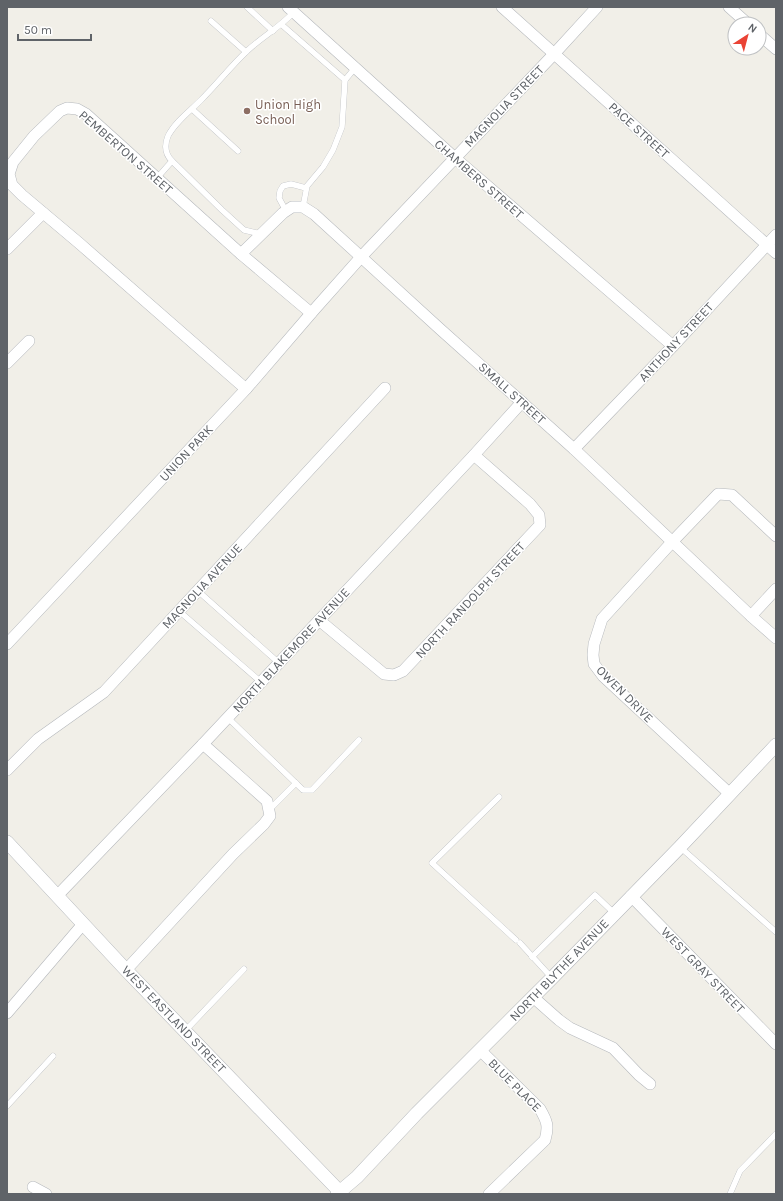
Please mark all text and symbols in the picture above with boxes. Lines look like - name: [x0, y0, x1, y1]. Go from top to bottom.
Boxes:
- scale bar: [18, 16, 91, 42]
- north arrow: [727, 16, 767, 56]
- text: N: [746, 21, 760, 36]
- text: 50 m: [24, 23, 52, 37]
- street label: MAGNOLIA STREET: [461, 62, 547, 150]
- place label: Union High School: [255, 97, 321, 127]
- street label: PACE STREET: [606, 99, 673, 161]
- marker: Union High School: [242, 106, 252, 116]
- street label: PEMBERTON STREET: [76, 107, 176, 197]
- street label: CHAMBERS STREET: [431, 136, 527, 222]
- street label: ANTHONY STREET: [636, 299, 717, 385]
- street label: SMALL STREET: [475, 359, 549, 427]
- street label: UNION PARK: [156, 422, 216, 484]
- street label: NORTH RANDOLPH STREET: [412, 538, 528, 661]
- street label: MAGNOLIA AVENUE: [159, 540, 245, 632]
- street label: NORTH BLAKEMORE AVENUE: [229, 585, 353, 715]
- street label: OWEN DRIVE: [593, 662, 657, 726]
- street label: NORTH BLYTHE AVENUE: [506, 916, 612, 1024]
- street label: WEST GRAY STREET: [658, 924, 748, 1016]
- street label: WEST EASTLAND STREET: [119, 962, 229, 1076]
- street label: BLUE PLACE: [485, 1055, 545, 1115]

